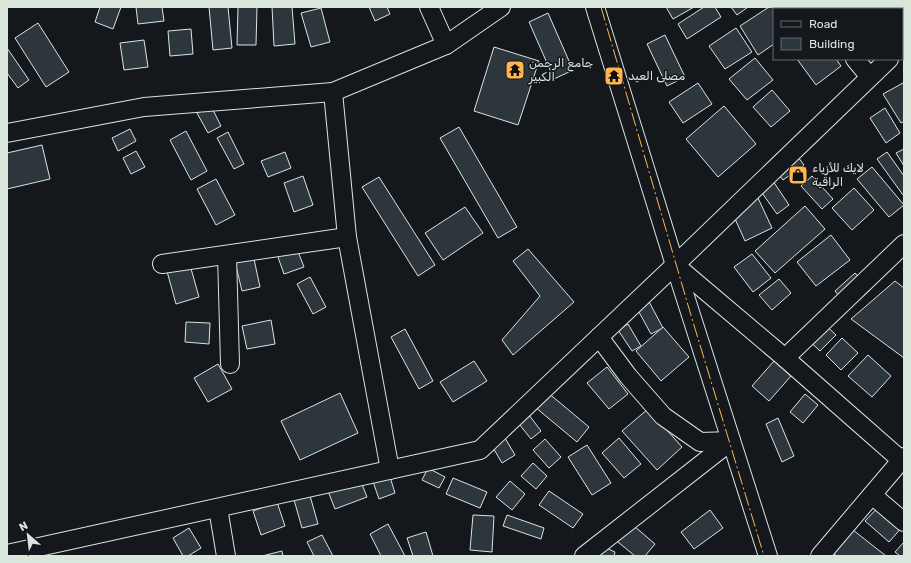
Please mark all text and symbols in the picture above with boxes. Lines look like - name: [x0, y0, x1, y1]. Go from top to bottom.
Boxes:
- legend: [773, 8, 903, 60]
- text: Road: [809, 17, 837, 31]
- text: Building: [809, 37, 855, 51]
- place label: جامع الرحمن الكبير: [528, 56, 593, 85]
- temple icon: جامع الرحمن الكبير: [504, 59, 526, 81]
- temple icon: مصلى العيد: [603, 65, 625, 87]
- place label: مصلى العيد: [628, 69, 685, 83]
- place label: لايك للأزياء الراقية: [812, 161, 864, 190]
- shop icon: لايك للأزياء الراقية: [787, 164, 809, 186]
- north arrow: [8, 515, 48, 555]
- text: N: [17, 519, 30, 534]

